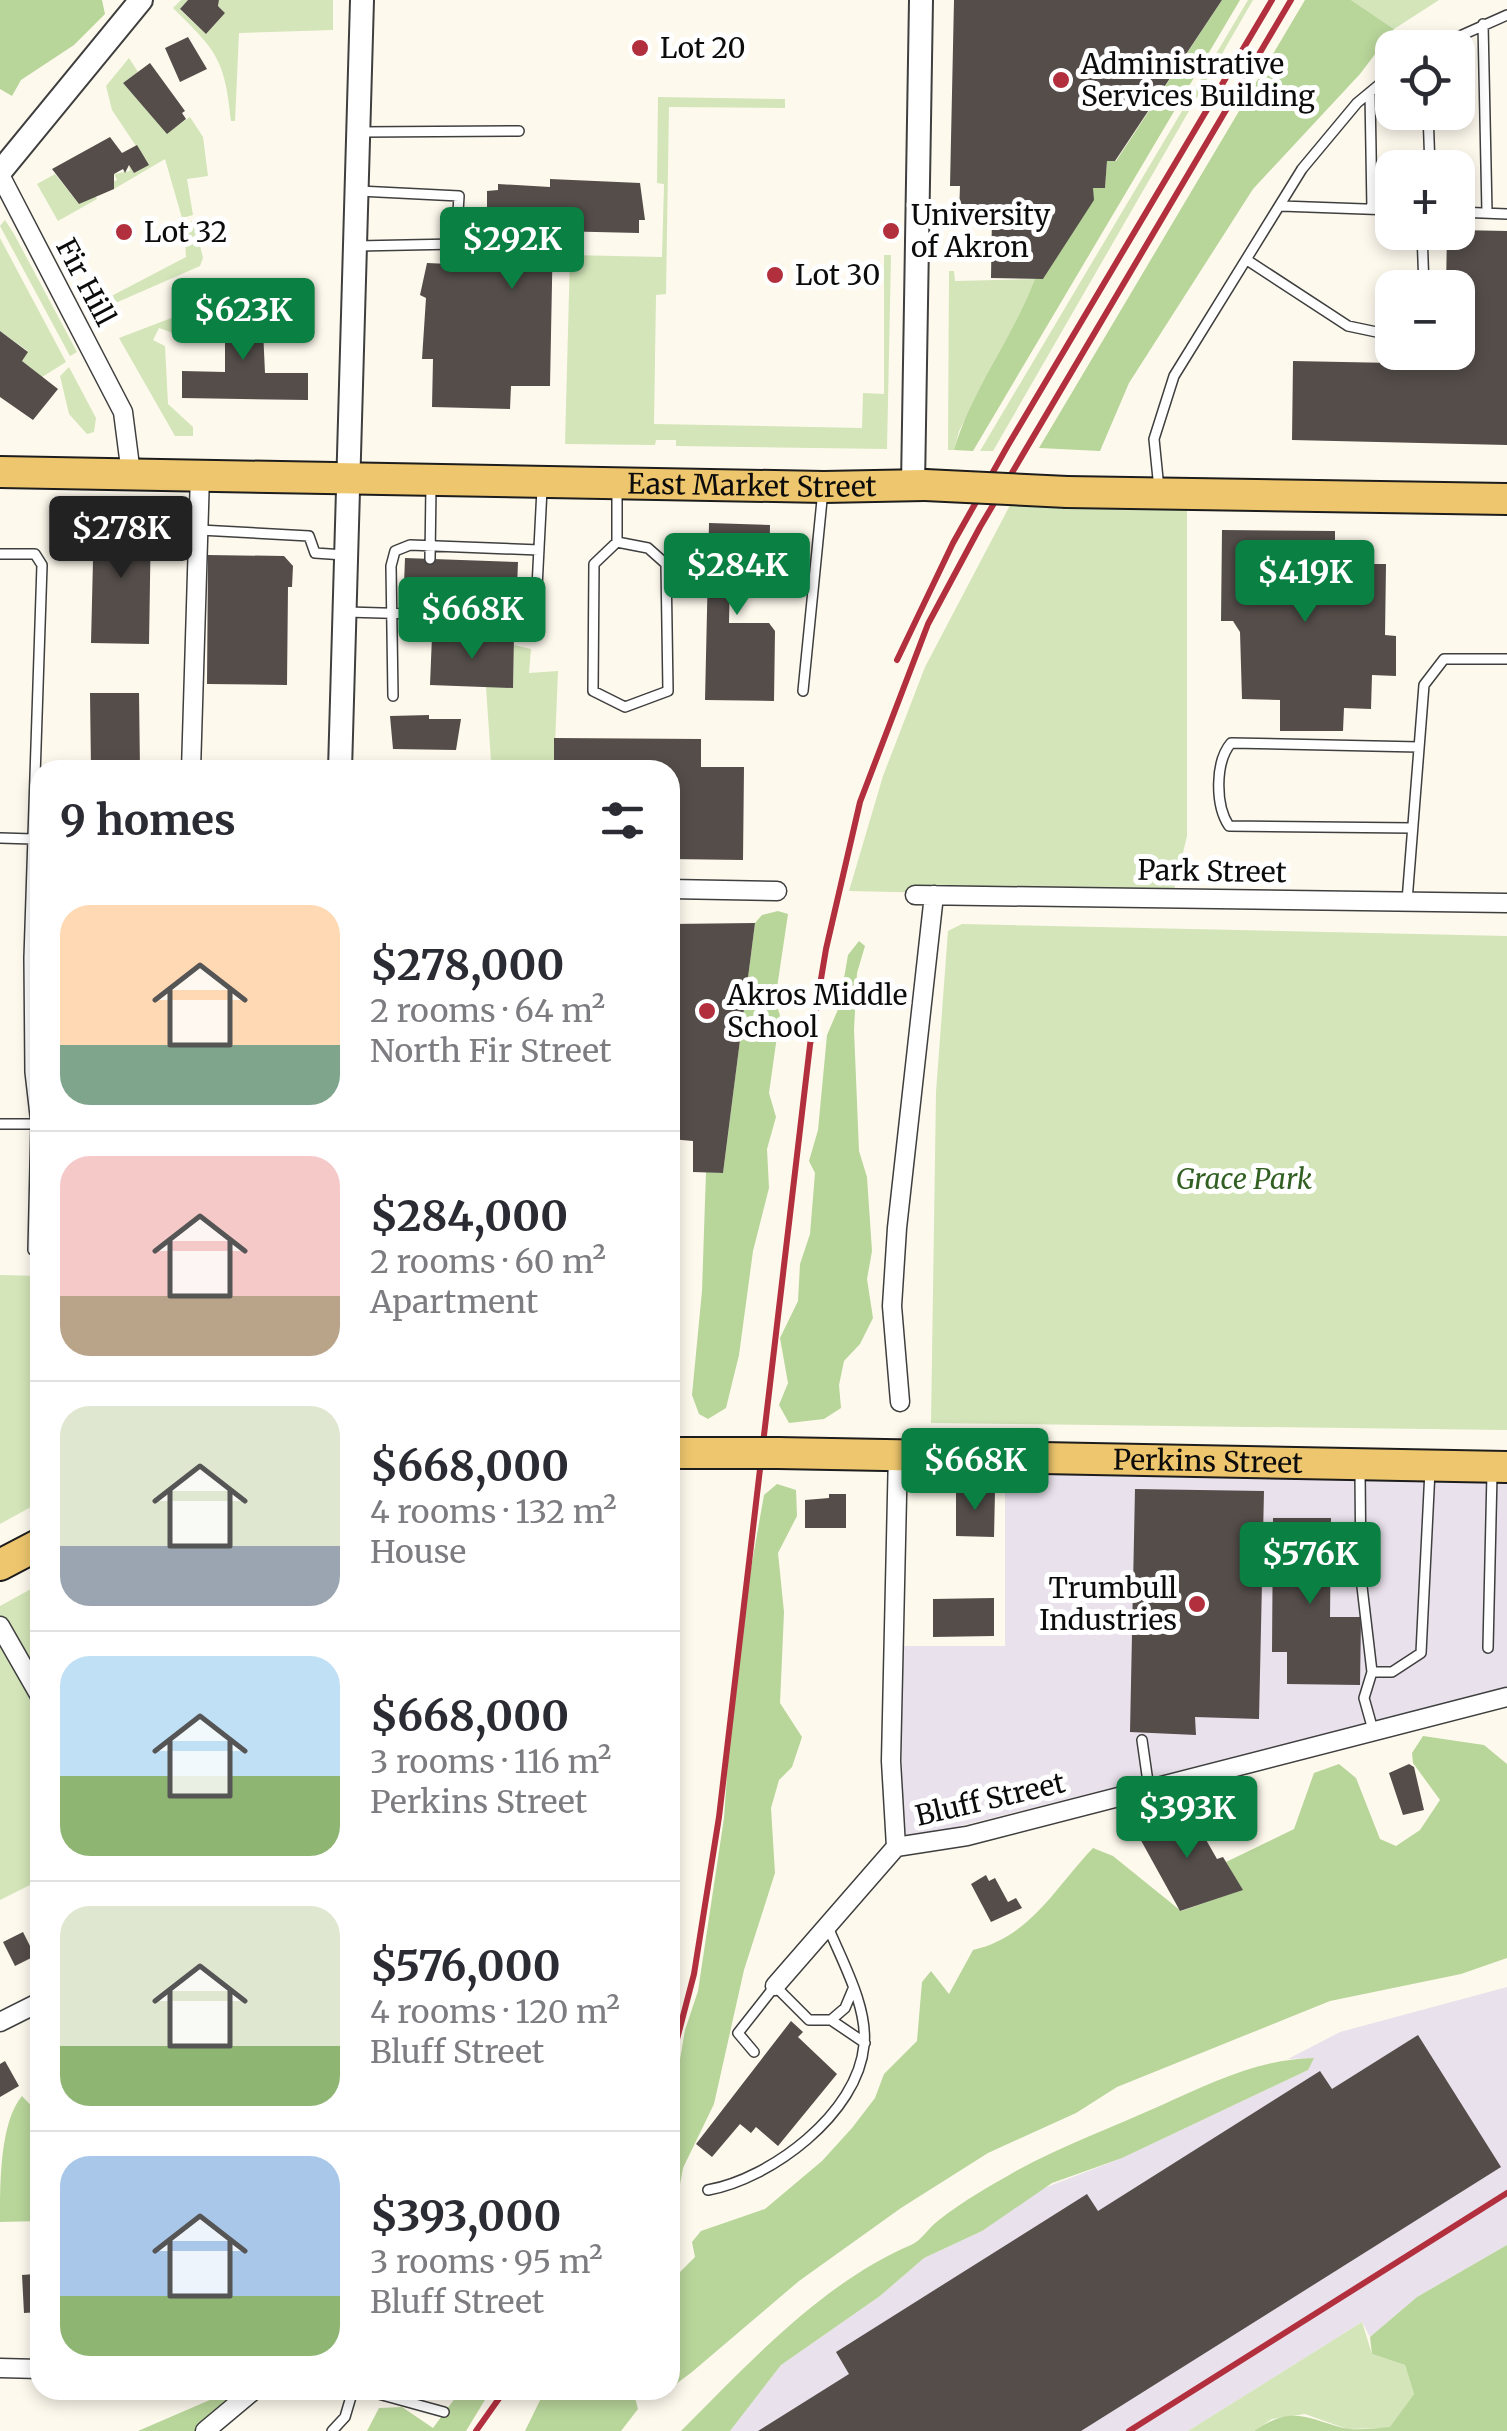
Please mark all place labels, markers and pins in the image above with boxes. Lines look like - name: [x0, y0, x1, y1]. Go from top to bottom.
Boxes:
- place label: Lot 20: [660, 30, 746, 66]
- marker: Lot 20: [629, 37, 651, 59]
- place label: Administrative Services Building: [1080, 46, 1315, 114]
- marker: Administrative Services Building: [1050, 69, 1072, 91]
- place label: University of Akron: [911, 197, 1051, 265]
- pin: $292K: [442, 207, 582, 292]
- place label: Lot 32: [144, 214, 227, 250]
- marker: University of Akron: [880, 220, 902, 242]
- marker: Lot 32: [113, 221, 135, 243]
- place label: Lot 30: [795, 257, 880, 293]
- marker: Lot 30: [764, 264, 786, 286]
- pin: $623K: [173, 278, 313, 363]
- pin: $278K: [51, 496, 191, 581]
- pin: $284K: [667, 533, 807, 618]
- pin: $419K: [1235, 540, 1375, 625]
- pin: $668K: [402, 577, 542, 662]
- place label: Akros Middle School: [726, 977, 907, 1045]
- marker: Akros Middle School: [696, 1000, 718, 1022]
- pin: $668K: [905, 1428, 1045, 1513]
- pin: $576K: [1240, 1522, 1380, 1607]
- place label: Trumbull Industries: [1039, 1570, 1177, 1638]
- marker: Trumbull Industries: [1186, 1593, 1208, 1615]
- pin: $393K: [1117, 1776, 1257, 1861]

